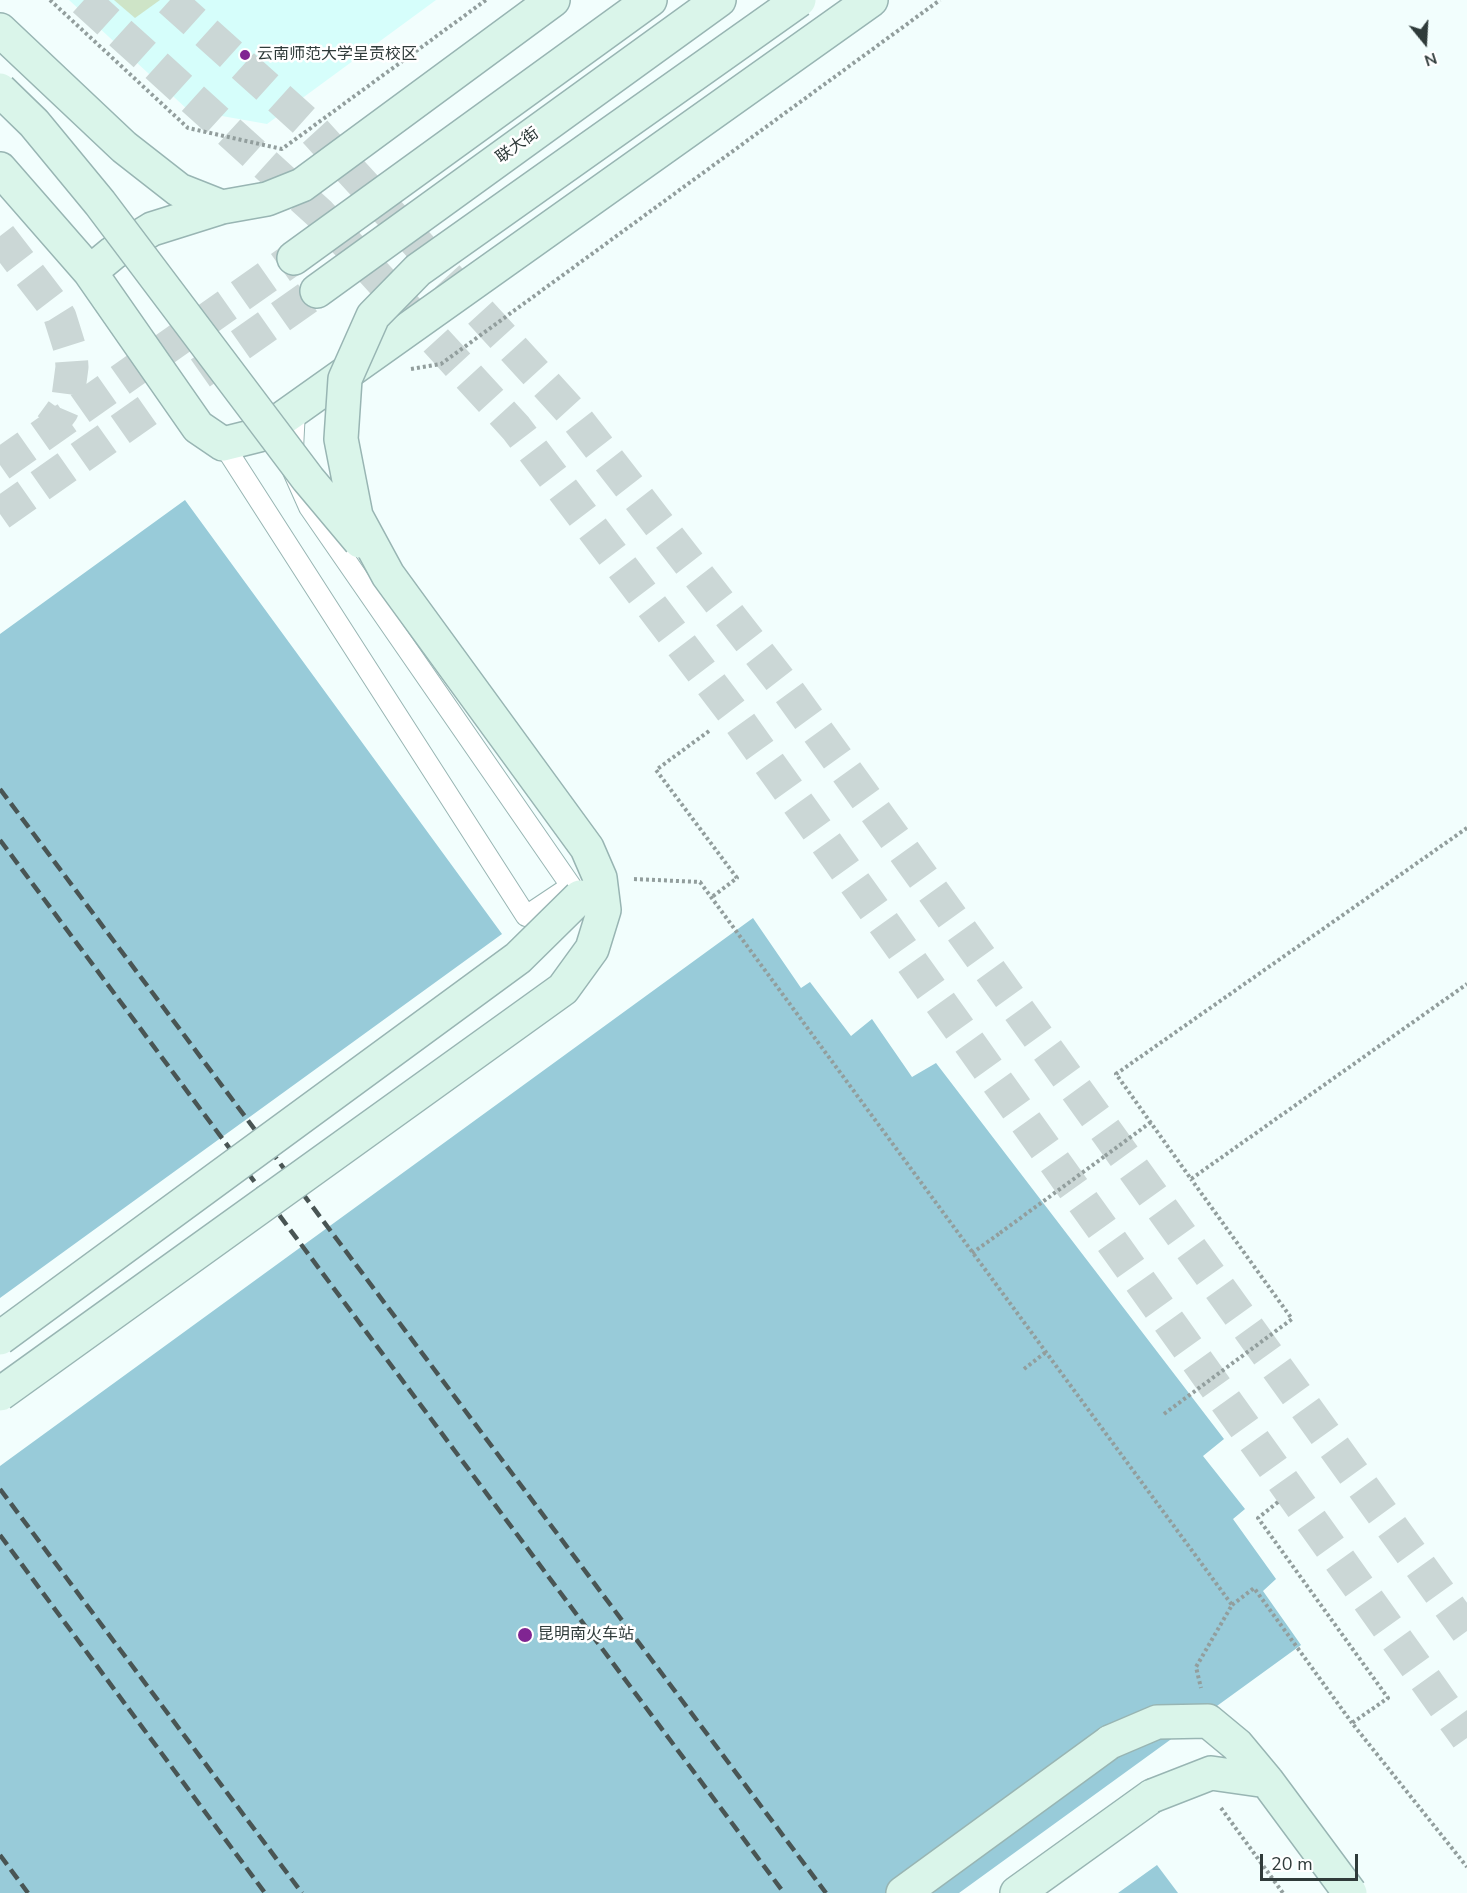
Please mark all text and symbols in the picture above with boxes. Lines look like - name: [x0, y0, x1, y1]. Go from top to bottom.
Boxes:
- north arrow: [1395, 12, 1455, 72]
- place label: 云南师范大学呈贡校区: [257, 45, 417, 65]
- text: N: [1421, 47, 1440, 71]
- marker: 云南师范大学呈贡校区: [238, 48, 252, 62]
- street label: 联大街: [493, 124, 543, 168]
- place label: 昆明南火车站: [538, 1625, 634, 1645]
- marker: 昆明南火车站: [516, 1626, 534, 1644]
- scale bar: [1263, 1842, 1360, 1880]
- text: 20 m: [1271, 1852, 1313, 1876]

